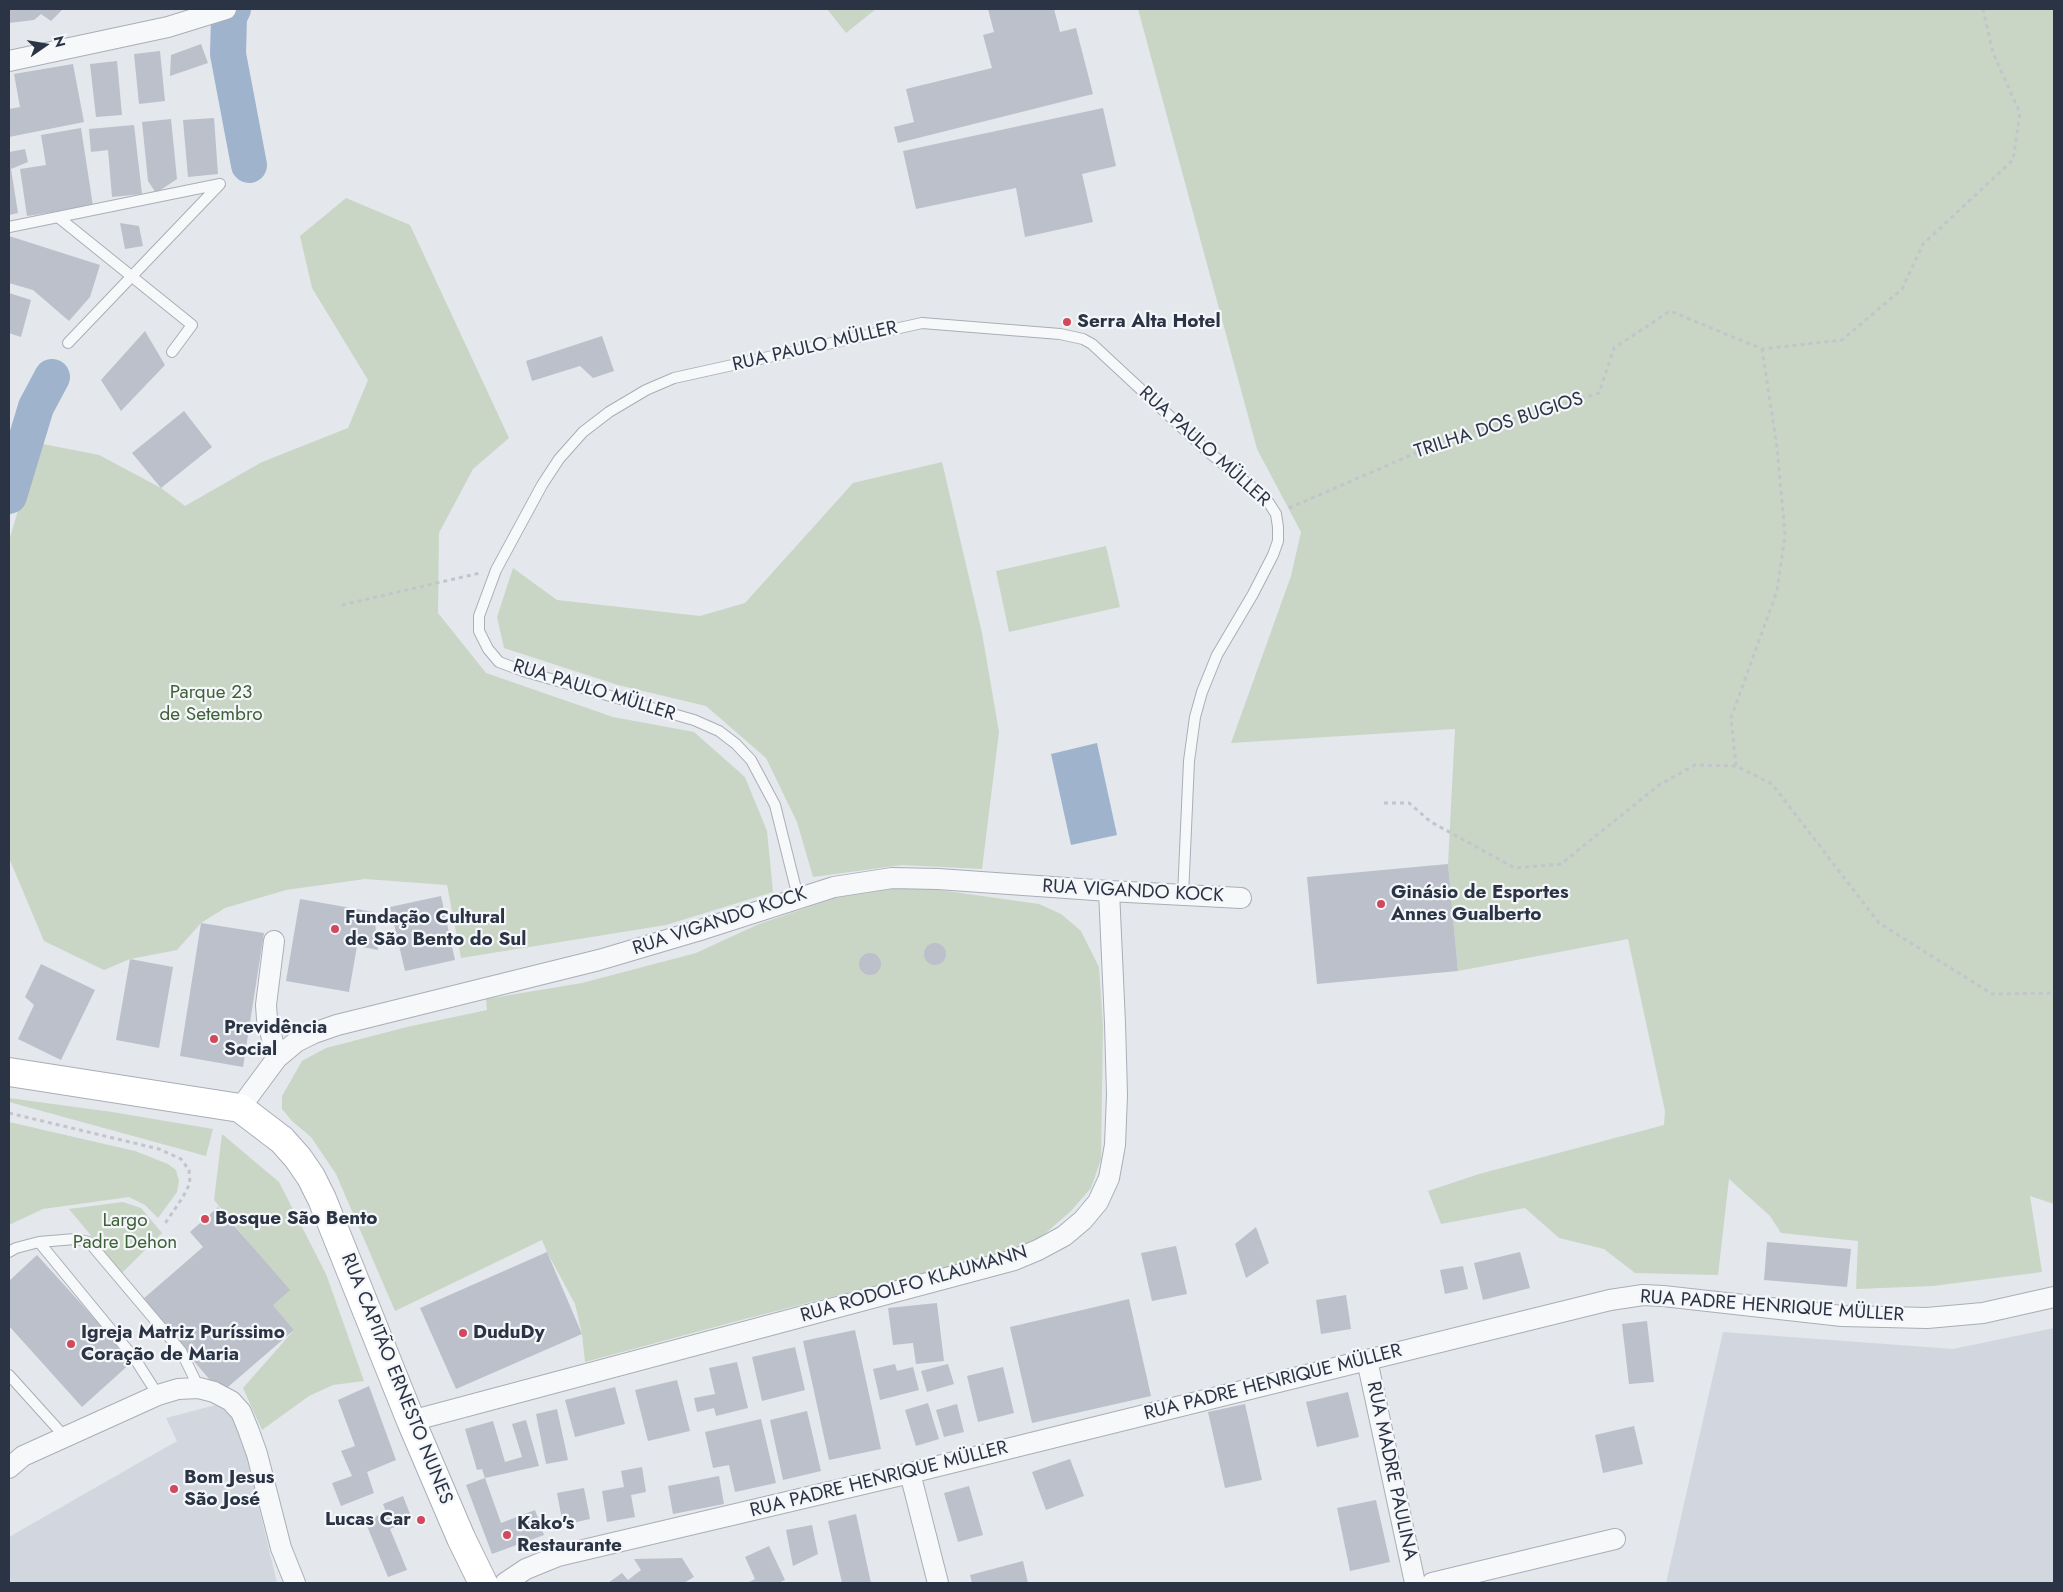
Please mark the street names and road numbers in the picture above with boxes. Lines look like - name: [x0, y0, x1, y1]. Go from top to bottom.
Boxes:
- street label: RUA PAULO MÜLLER: [730, 317, 900, 377]
- street label: RUA PAULO MÜLLER: [1134, 382, 1274, 512]
- street label: TRILHA DOS BUGIOS: [1412, 388, 1586, 464]
- street label: RUA PAULO MÜLLER: [510, 655, 678, 727]
- street label: RUA VIGANDO KOCK: [1042, 876, 1224, 908]
- street label: RUA VIGANDO KOCK: [630, 883, 810, 961]
- street label: RUA RODOLFO KLAUMANN: [798, 1242, 1030, 1328]
- street label: RUA CAPITÃO ERNESTO NUNES: [335, 1250, 457, 1508]
- street label: RUA PADRE HENRIQUE MÜLLER: [1639, 1286, 1905, 1328]
- street label: RUA PADRE HENRIQUE MÜLLER: [1142, 1340, 1404, 1426]
- street label: RUA MADRE PAULINA: [1361, 1379, 1421, 1563]
- street label: RUA PADRE HENRIQUE MÜLLER: [748, 1437, 1010, 1523]

